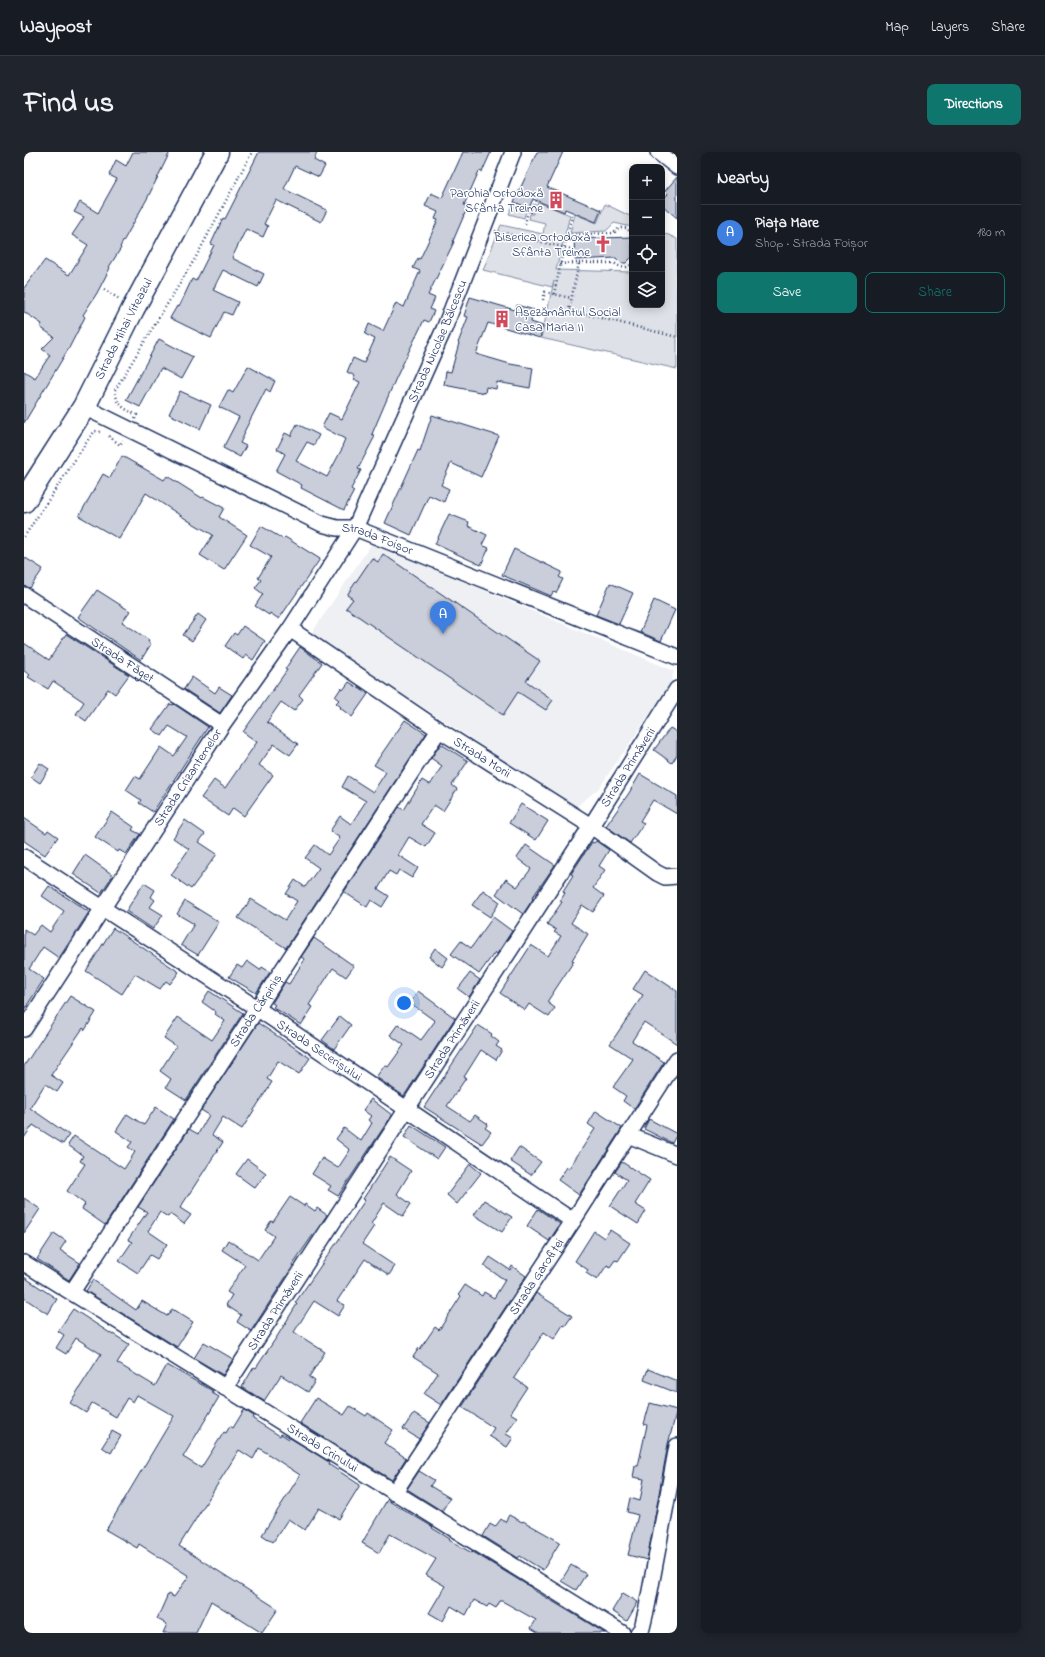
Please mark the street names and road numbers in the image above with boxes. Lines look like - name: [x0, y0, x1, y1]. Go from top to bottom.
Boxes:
- street label: Strada Mihai Viteazul: [90, 275, 157, 383]
- street label: Strada Nicolae Bălcescu: [403, 277, 472, 405]
- street label: Strada Foișor: [342, 519, 417, 560]
- street label: Strada Făget: [87, 632, 159, 688]
- street label: Strada Crizantemelor: [149, 724, 227, 830]
- street label: Strada Primăverii: [596, 724, 660, 811]
- street label: Strada Morii: [450, 732, 515, 783]
- street label: Strada Cărpiniș: [225, 970, 287, 1051]
- street label: Strada Primăverii: [419, 996, 485, 1083]
- street label: Strada Secerișului: [273, 1015, 366, 1086]
- street label: Strada Garofiței: [504, 1235, 569, 1319]
- street label: Strada Primăverii: [242, 1268, 308, 1354]
- street label: Strada Crinului: [283, 1418, 362, 1477]

